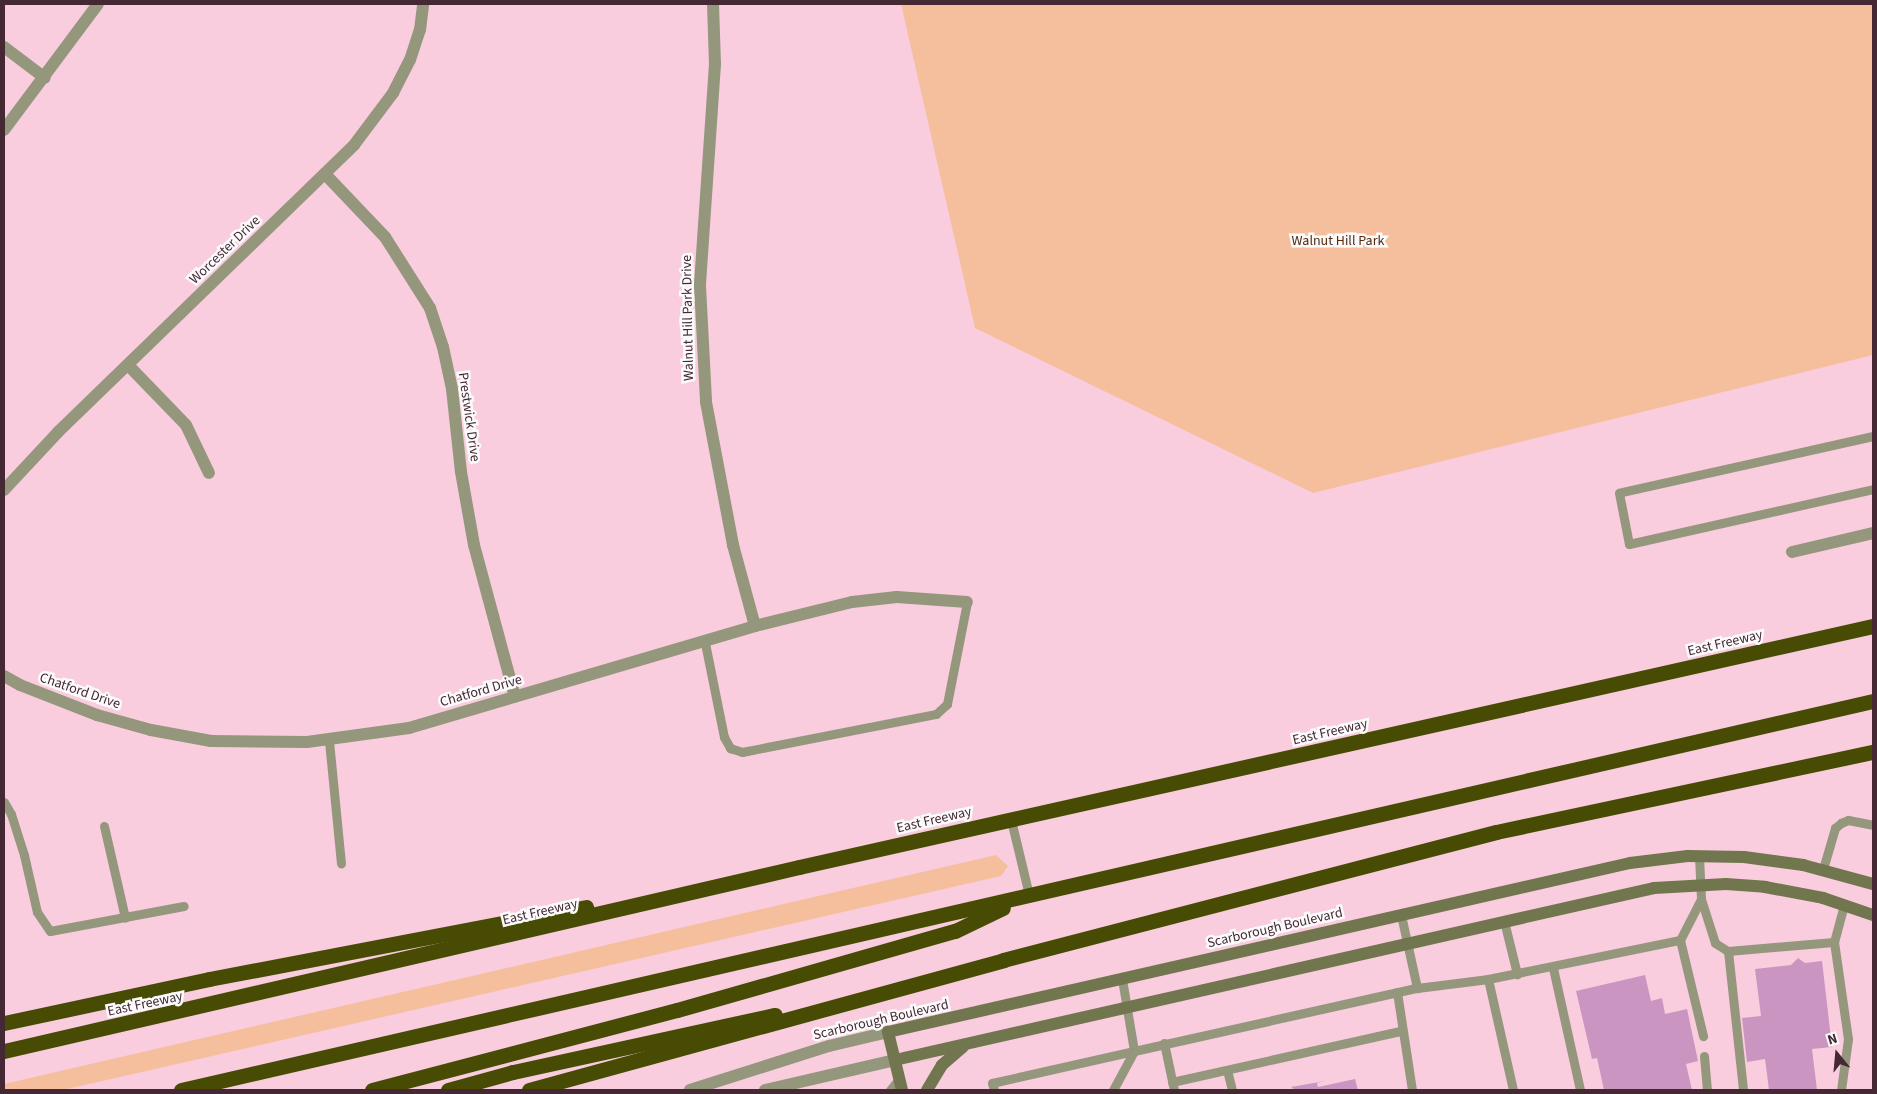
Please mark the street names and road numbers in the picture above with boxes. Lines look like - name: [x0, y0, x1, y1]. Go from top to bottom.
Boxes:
- street label: Worcester Drive: [186, 212, 264, 288]
- street label: Walnut Hill Park Drive: [679, 255, 697, 381]
- street label: Prestwick Drive: [454, 371, 484, 463]
- street label: East Freeway: [1686, 626, 1764, 660]
- street label: Chatford Drive: [37, 669, 123, 713]
- street label: Chatford Drive: [438, 671, 524, 711]
- street label: East Freeway: [1291, 715, 1369, 749]
- street label: East Freeway: [895, 803, 973, 837]
- street label: East Freeway: [501, 895, 579, 929]
- street label: Scarborough Boulevard: [1206, 904, 1344, 952]
- street label: East Freeway: [106, 988, 184, 1020]
- street label: Scarborough Boulevard: [812, 996, 950, 1044]

